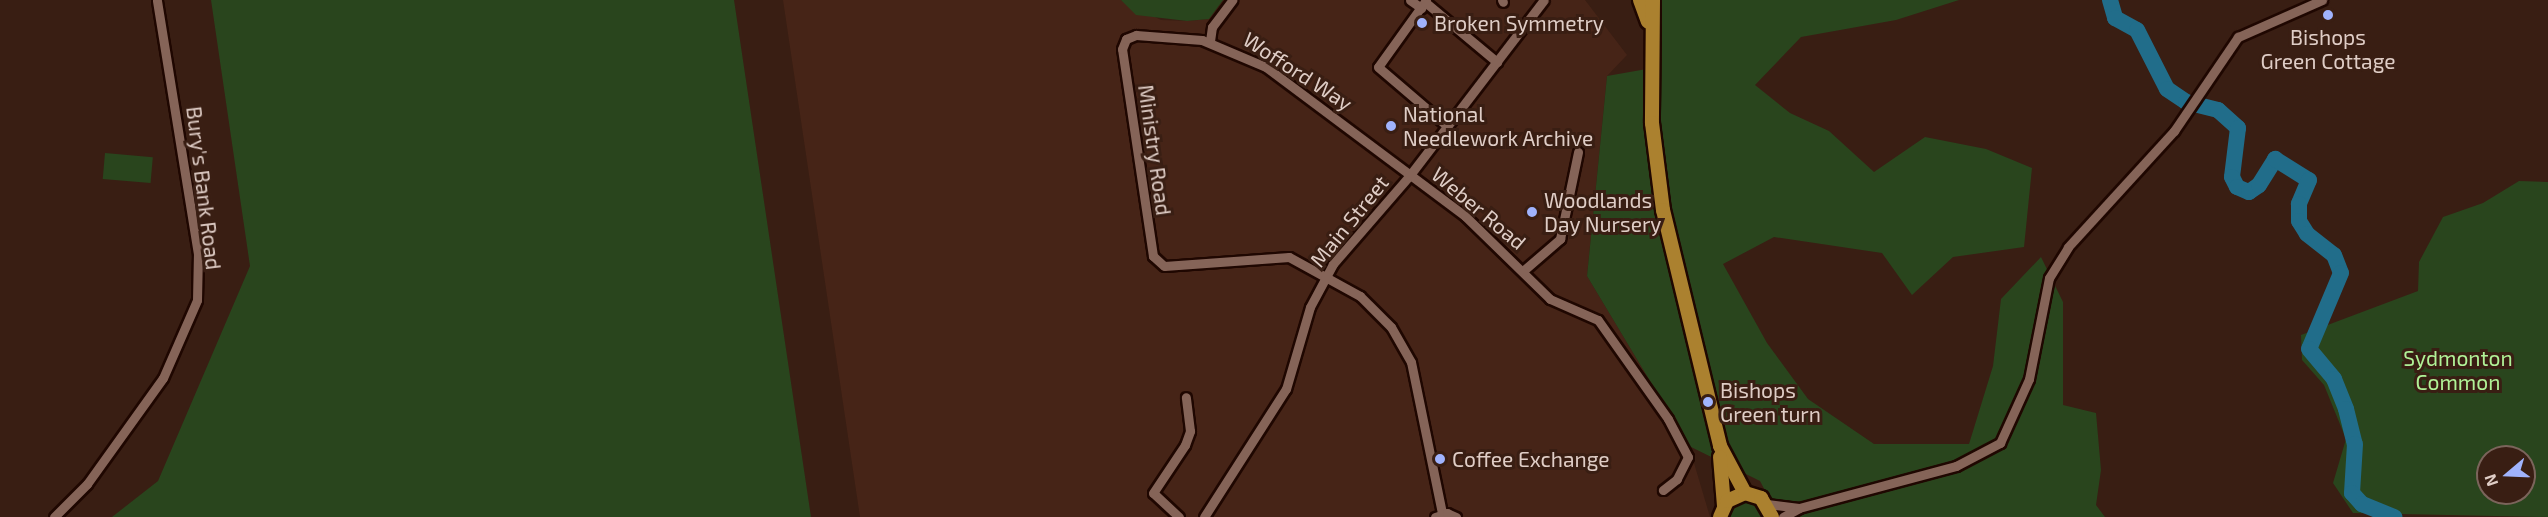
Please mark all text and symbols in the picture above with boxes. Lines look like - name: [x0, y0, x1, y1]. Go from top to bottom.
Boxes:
- marker: Bishops Green Cottage: [2321, 8, 2335, 22]
- place label: Broken Symmetry: [1434, 10, 1604, 36]
- marker: Broken Symmetry: [1415, 16, 1429, 30]
- place label: Bishops Green Cottage: [2260, 24, 2396, 74]
- street label: Wofford Way: [1239, 26, 1357, 116]
- street label: Ministry Road: [1133, 83, 1177, 217]
- place label: National Needlework Archive: [1403, 101, 1594, 151]
- street label: Bury's Bank Road: [181, 105, 227, 271]
- marker: National Needlework Archive: [1384, 119, 1398, 133]
- street label: Weber Road: [1427, 161, 1531, 255]
- street label: Main Street: [1304, 170, 1394, 272]
- place label: Woodlands Day Nursery: [1544, 187, 1662, 237]
- marker: Woodlands Day Nursery: [1525, 205, 1539, 219]
- park label: Sydmonton Common: [2403, 345, 2513, 395]
- place label: Bishops Green turn: [1720, 377, 1821, 427]
- marker: Bishops Green turn: [1701, 395, 1715, 409]
- north arrow: [2476, 445, 2536, 505]
- place label: Coffee Exchange: [1452, 446, 1610, 472]
- marker: Coffee Exchange: [1433, 452, 1447, 466]
- text: N: [2480, 472, 2501, 489]

